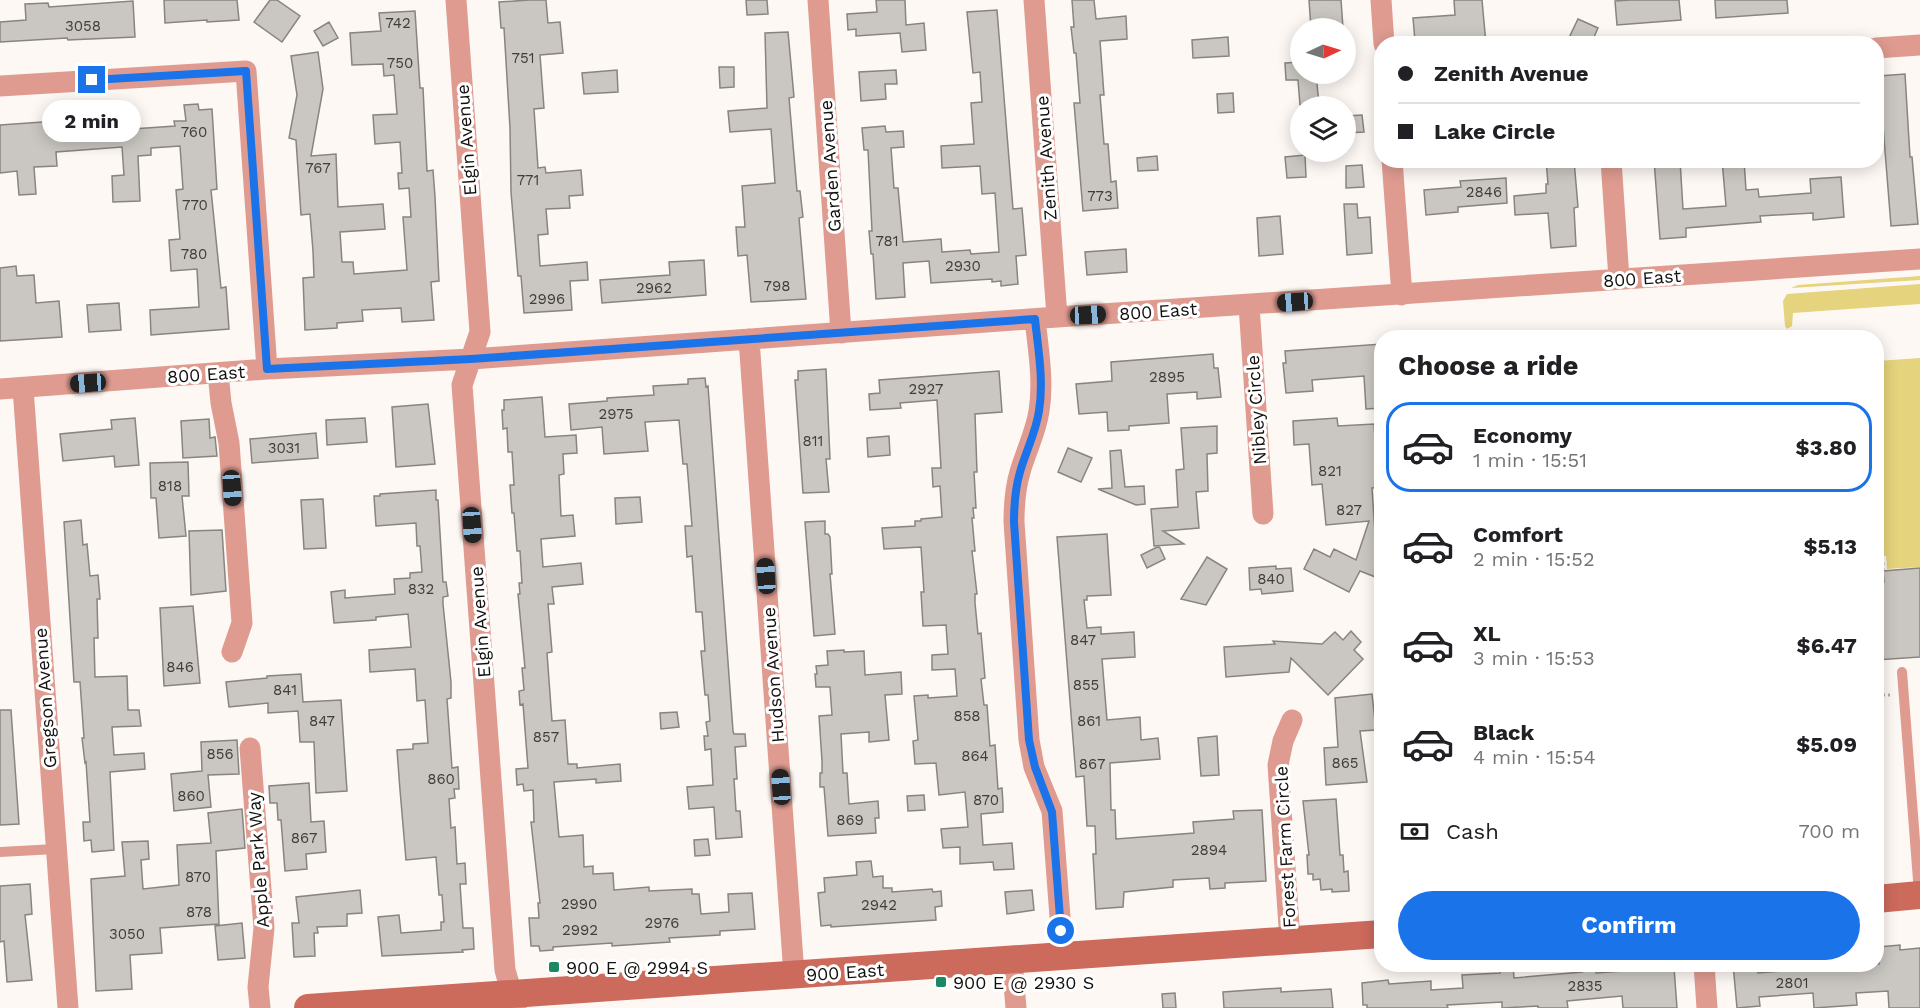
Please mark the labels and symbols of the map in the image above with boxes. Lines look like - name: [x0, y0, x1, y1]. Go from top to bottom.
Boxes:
- house number: 742: [385, 14, 411, 32]
- house number: 3058: [65, 17, 101, 35]
- north arrow: [1290, 18, 1356, 84]
- house number: 751: [512, 49, 535, 67]
- house number: 750: [387, 54, 413, 72]
- route end: [78, 66, 105, 93]
- street label: Elgin Avenue: [452, 84, 480, 196]
- street label: Zenith Avenue: [1031, 95, 1061, 221]
- street label: Garden Avenue: [815, 99, 845, 233]
- callout: 2 min: [42, 101, 142, 143]
- house number: 760: [181, 123, 207, 141]
- house number: 767: [305, 159, 331, 177]
- house number: 771: [517, 171, 539, 189]
- house number: 2846: [1466, 183, 1502, 201]
- house number: 773: [1087, 187, 1113, 205]
- house number: 770: [182, 196, 208, 214]
- house number: 781: [875, 232, 899, 250]
- house number: 780: [181, 245, 207, 263]
- house number: 2930: [945, 257, 981, 275]
- street label: 800 East: [1602, 265, 1682, 291]
- house number: 798: [764, 277, 790, 295]
- house number: 2962: [636, 279, 672, 297]
- house number: 2996: [529, 290, 565, 308]
- car: [1276, 292, 1314, 312]
- street label: 800 East: [1118, 298, 1198, 324]
- car: [1070, 305, 1106, 325]
- street label: Nibley Circle: [1242, 354, 1270, 466]
- street label: 800 East: [166, 361, 246, 387]
- house number: 2895: [1149, 368, 1185, 386]
- car: [69, 373, 107, 393]
- house number: 2927: [909, 380, 943, 398]
- house number: 2975: [599, 405, 633, 423]
- house number: 811: [803, 432, 823, 450]
- house number: 3031: [268, 439, 300, 457]
- house number: 821: [1318, 462, 1342, 480]
- car: [222, 469, 242, 507]
- house number: 818: [158, 477, 182, 495]
- house number: 827: [1336, 501, 1362, 519]
- car: [462, 506, 482, 544]
- car: [756, 557, 776, 595]
- street label: Elgin Avenue: [466, 566, 494, 678]
- house number: 840: [1257, 570, 1285, 588]
- house number: 832: [408, 580, 434, 598]
- street label: Hudson Avenue: [758, 606, 788, 744]
- street label: Gregson Avenue: [30, 627, 60, 769]
- house number: 847: [1070, 631, 1096, 649]
- house number: 846: [166, 658, 194, 676]
- house number: 855: [1073, 676, 1099, 694]
- house number: 841: [273, 681, 297, 699]
- house number: 858: [953, 707, 981, 725]
- house number: 847: [309, 712, 335, 730]
- house number: 861: [1077, 712, 1101, 730]
- house number: 857: [533, 728, 559, 746]
- house number: 856: [206, 745, 234, 763]
- house number: 864: [961, 747, 989, 765]
- house number: 865: [1331, 754, 1359, 772]
- house number: 867: [1079, 755, 1105, 773]
- street label: Forest Farm Circle: [1270, 765, 1300, 929]
- car: [771, 768, 791, 806]
- house number: 860: [427, 770, 455, 788]
- house number: 860: [177, 787, 205, 805]
- street label: Apple Park Way: [243, 791, 273, 929]
- house number: 870: [973, 791, 999, 809]
- house number: 869: [836, 811, 864, 829]
- house number: 867: [291, 829, 317, 847]
- house number: 2894: [1191, 841, 1227, 859]
- house number: 870: [185, 868, 211, 886]
- house number: 2990: [561, 895, 597, 913]
- house number: 2942: [861, 896, 897, 914]
- house number: 878: [186, 903, 212, 921]
- house number: 2976: [645, 914, 679, 932]
- route start: [1047, 917, 1074, 944]
- house number: 2992: [562, 921, 598, 939]
- house number: 3050: [109, 925, 145, 943]
- place label: 900 E @ 2994 S: [566, 957, 708, 978]
- street label: 900 East: [805, 959, 885, 985]
- marker: 900 E @ 2994 S: [547, 960, 561, 974]
- place label: 900 E @ 2930 S: [953, 972, 1094, 993]
- house number: 2801: [1775, 974, 1809, 992]
- marker: 900 E @ 2930 S: [934, 975, 948, 989]
- house number: 2835: [1567, 977, 1603, 995]

